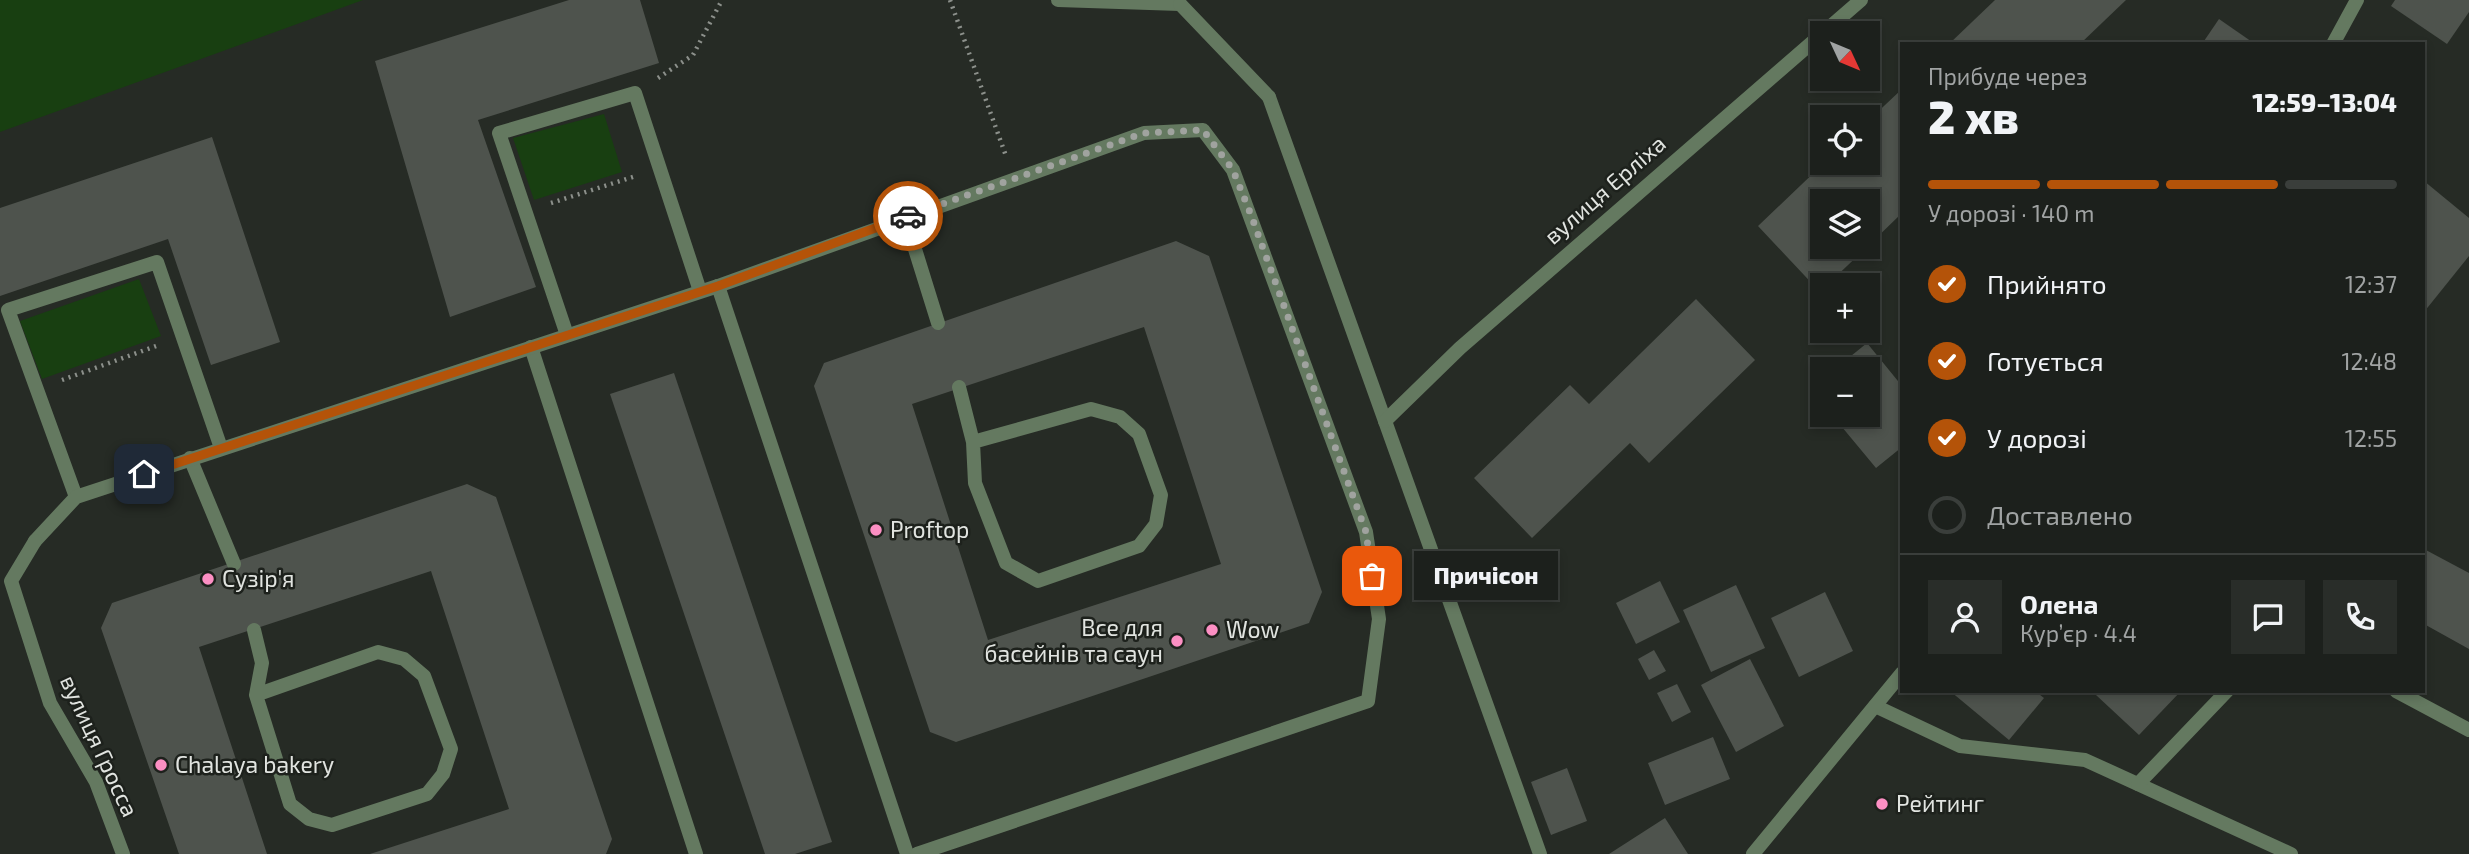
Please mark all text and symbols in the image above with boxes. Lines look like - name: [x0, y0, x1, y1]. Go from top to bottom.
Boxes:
- north arrow: [1810, 21, 1880, 91]
- map controls: [1810, 21, 1880, 427]
- text: Прибуде через: [1928, 62, 2088, 90]
- text: 12:59–13:04: [2252, 86, 2397, 117]
- text: 2 хв: [1928, 88, 2019, 143]
- button: locate: [1810, 105, 1880, 175]
- street label: вулиця Ерліха: [1538, 129, 1671, 250]
- courier: [873, 181, 943, 251]
- button: layers: [1810, 189, 1880, 259]
- icon: car: [889, 197, 927, 235]
- text: У дорозі · 140 m: [1928, 199, 2094, 227]
- icon: check: [1928, 265, 1966, 303]
- text: Прийнято: [1987, 268, 2107, 299]
- text: 12:37: [2345, 270, 2397, 298]
- button: +: [1810, 273, 1880, 343]
- icon: check: [1928, 342, 1966, 380]
- text: Готується: [1987, 345, 2104, 376]
- text: 12:48: [2341, 347, 2397, 375]
- button: −: [1810, 357, 1880, 427]
- icon: check: [1928, 419, 1966, 457]
- text: У дорозі: [1987, 422, 2087, 453]
- text: 12:55: [2345, 424, 2397, 452]
- pin: [114, 444, 174, 504]
- icon: home: [125, 455, 163, 493]
- text: Доставлено: [1987, 499, 2133, 530]
- place label: Proftop: [890, 515, 969, 543]
- marker: Proftop: [868, 522, 884, 538]
- pin: [1342, 546, 1402, 606]
- callout: Причісон: [1414, 552, 1558, 600]
- icon: bag: [1353, 557, 1391, 595]
- text: Причісон: [1434, 561, 1538, 589]
- place label: Сузір'я: [222, 564, 294, 593]
- marker: Сузір'я: [200, 571, 216, 587]
- button: person: [1928, 580, 2002, 654]
- button: chat: [2231, 580, 2305, 654]
- button: phone: [2323, 580, 2397, 654]
- text: Олена: [2020, 588, 2098, 619]
- place label: Все для басейнів та саун: [984, 613, 1163, 668]
- place label: Wow: [1226, 615, 1279, 643]
- text: Кур’єр · 4.4: [2020, 619, 2137, 647]
- marker: Wow: [1204, 622, 1220, 638]
- marker: Все для басейнів та саун: [1169, 633, 1185, 649]
- street label: вулиця Гросса: [54, 670, 145, 821]
- place label: Chalaya bakery: [175, 750, 334, 778]
- marker: Chalaya bakery: [153, 757, 169, 773]
- place label: Рейтинг: [1896, 789, 1985, 817]
- marker: Рейтинг: [1874, 796, 1890, 812]

